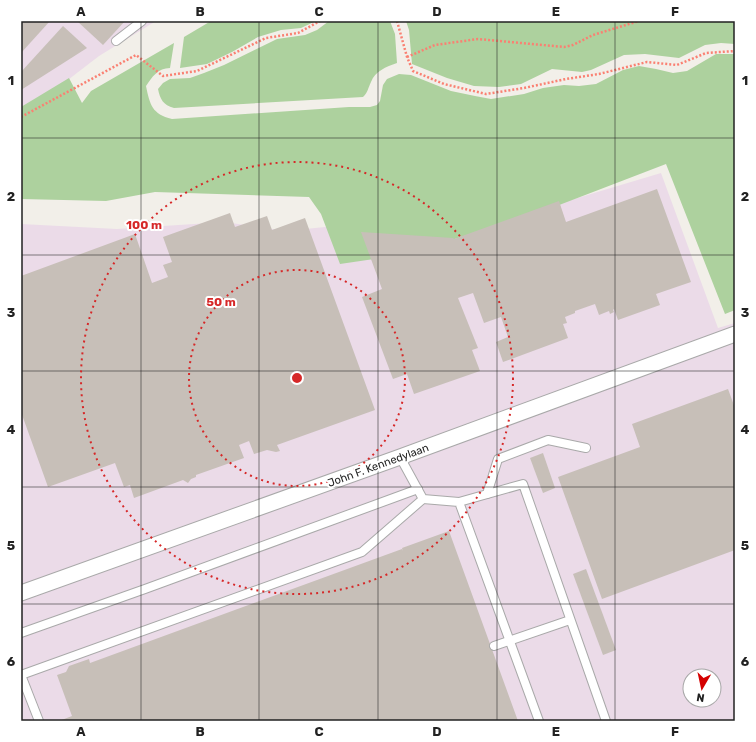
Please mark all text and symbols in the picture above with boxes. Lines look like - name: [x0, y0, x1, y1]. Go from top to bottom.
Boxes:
- text: A: [76, 4, 86, 19]
- text: B: [195, 4, 205, 19]
- text: C: [314, 4, 324, 19]
- text: D: [432, 4, 442, 19]
- text: E: [552, 4, 560, 19]
- text: F: [671, 4, 679, 19]
- text: 1: [8, 73, 14, 88]
- text: 1: [742, 73, 748, 88]
- text: 2: [7, 189, 15, 204]
- text: 2: [741, 189, 749, 204]
- text: 100 m: [126, 218, 162, 232]
- text: 50 m: [206, 295, 236, 309]
- text: 3: [7, 305, 16, 320]
- text: 3: [741, 305, 750, 320]
- centre of rings: [290, 371, 304, 385]
- text: 4: [7, 422, 16, 437]
- text: 4: [741, 422, 750, 437]
- street label: John F. Kennedylaan: [326, 441, 430, 490]
- text: 5: [7, 538, 15, 553]
- text: 5: [741, 538, 749, 553]
- text: 6: [7, 654, 16, 669]
- text: 6: [741, 654, 750, 669]
- north arrow: [682, 668, 722, 708]
- text: N: [696, 690, 705, 704]
- text: A: [76, 724, 86, 739]
- text: B: [195, 724, 205, 739]
- text: C: [314, 724, 324, 739]
- text: D: [432, 724, 442, 739]
- text: E: [552, 724, 560, 739]
- text: F: [671, 724, 679, 739]

